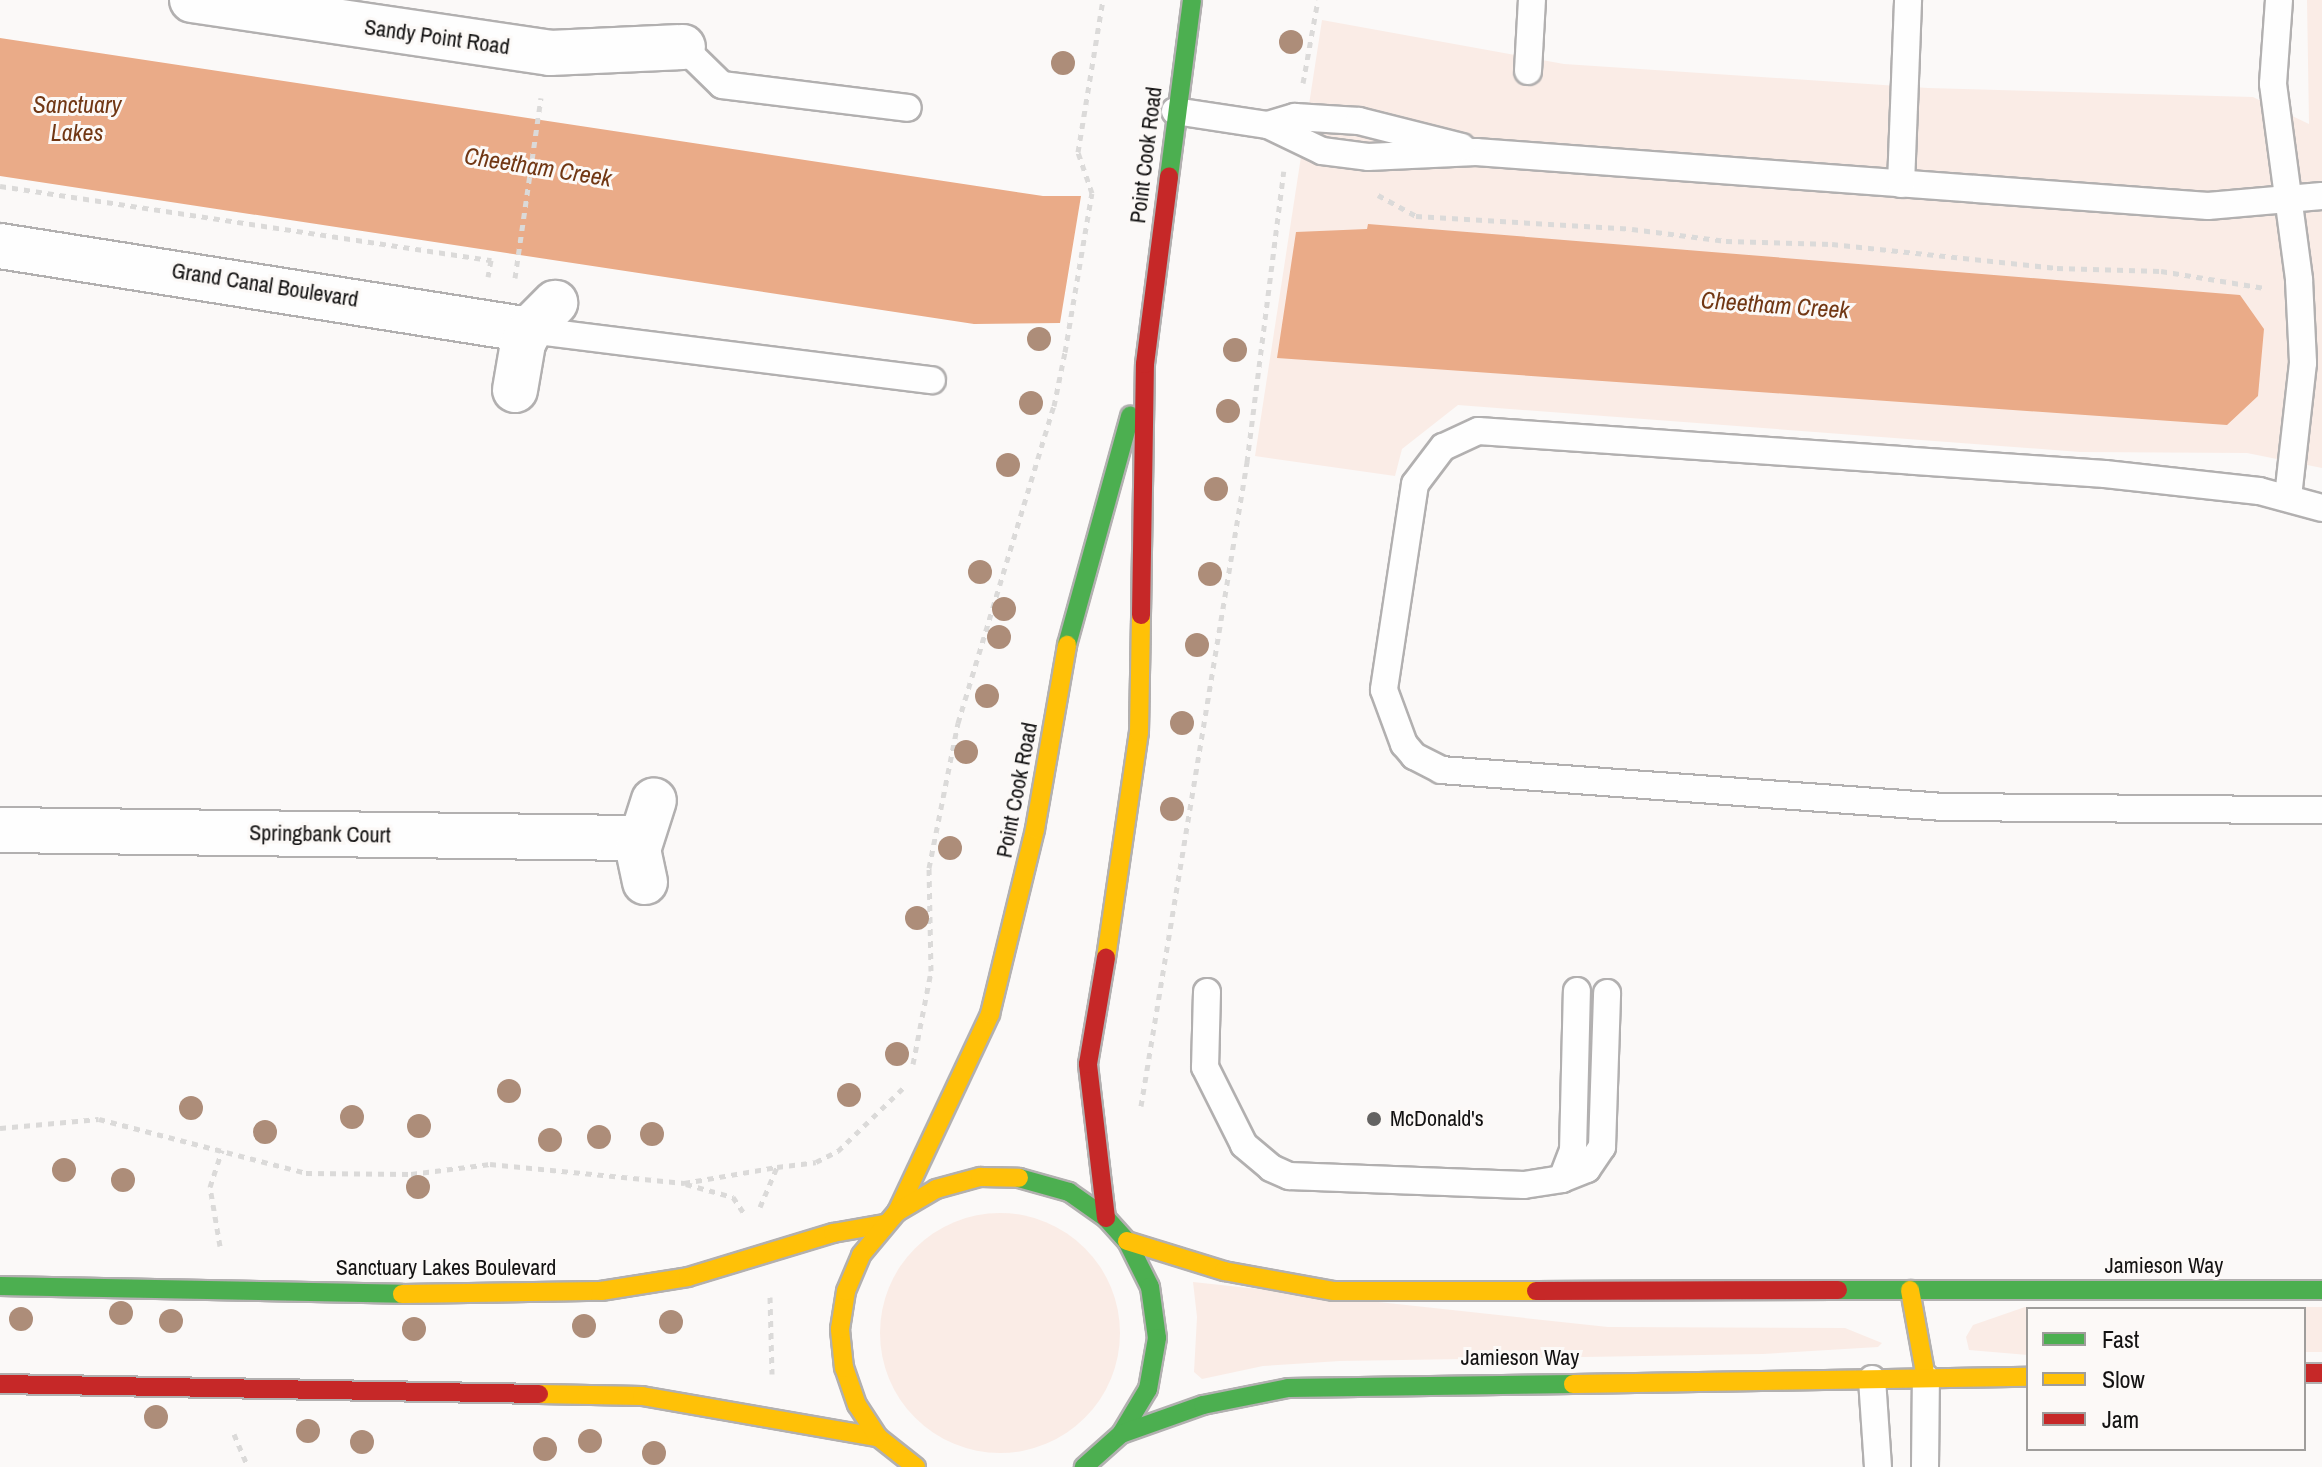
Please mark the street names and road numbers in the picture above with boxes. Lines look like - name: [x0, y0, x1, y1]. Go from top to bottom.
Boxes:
- street label: Sandy Point Road: [363, 14, 511, 60]
- street label: Point Cook Road: [1125, 85, 1167, 225]
- street label: Grand Canal Boulevard: [170, 257, 360, 313]
- street label: Point Cook Road: [991, 720, 1043, 860]
- street label: Springbank Court: [249, 820, 391, 848]
- street label: Jamieson Way: [2105, 1253, 2223, 1279]
- street label: Sanctuary Lakes Boulevard: [336, 1255, 556, 1281]
- street label: Jamieson Way: [1461, 1345, 1579, 1371]

